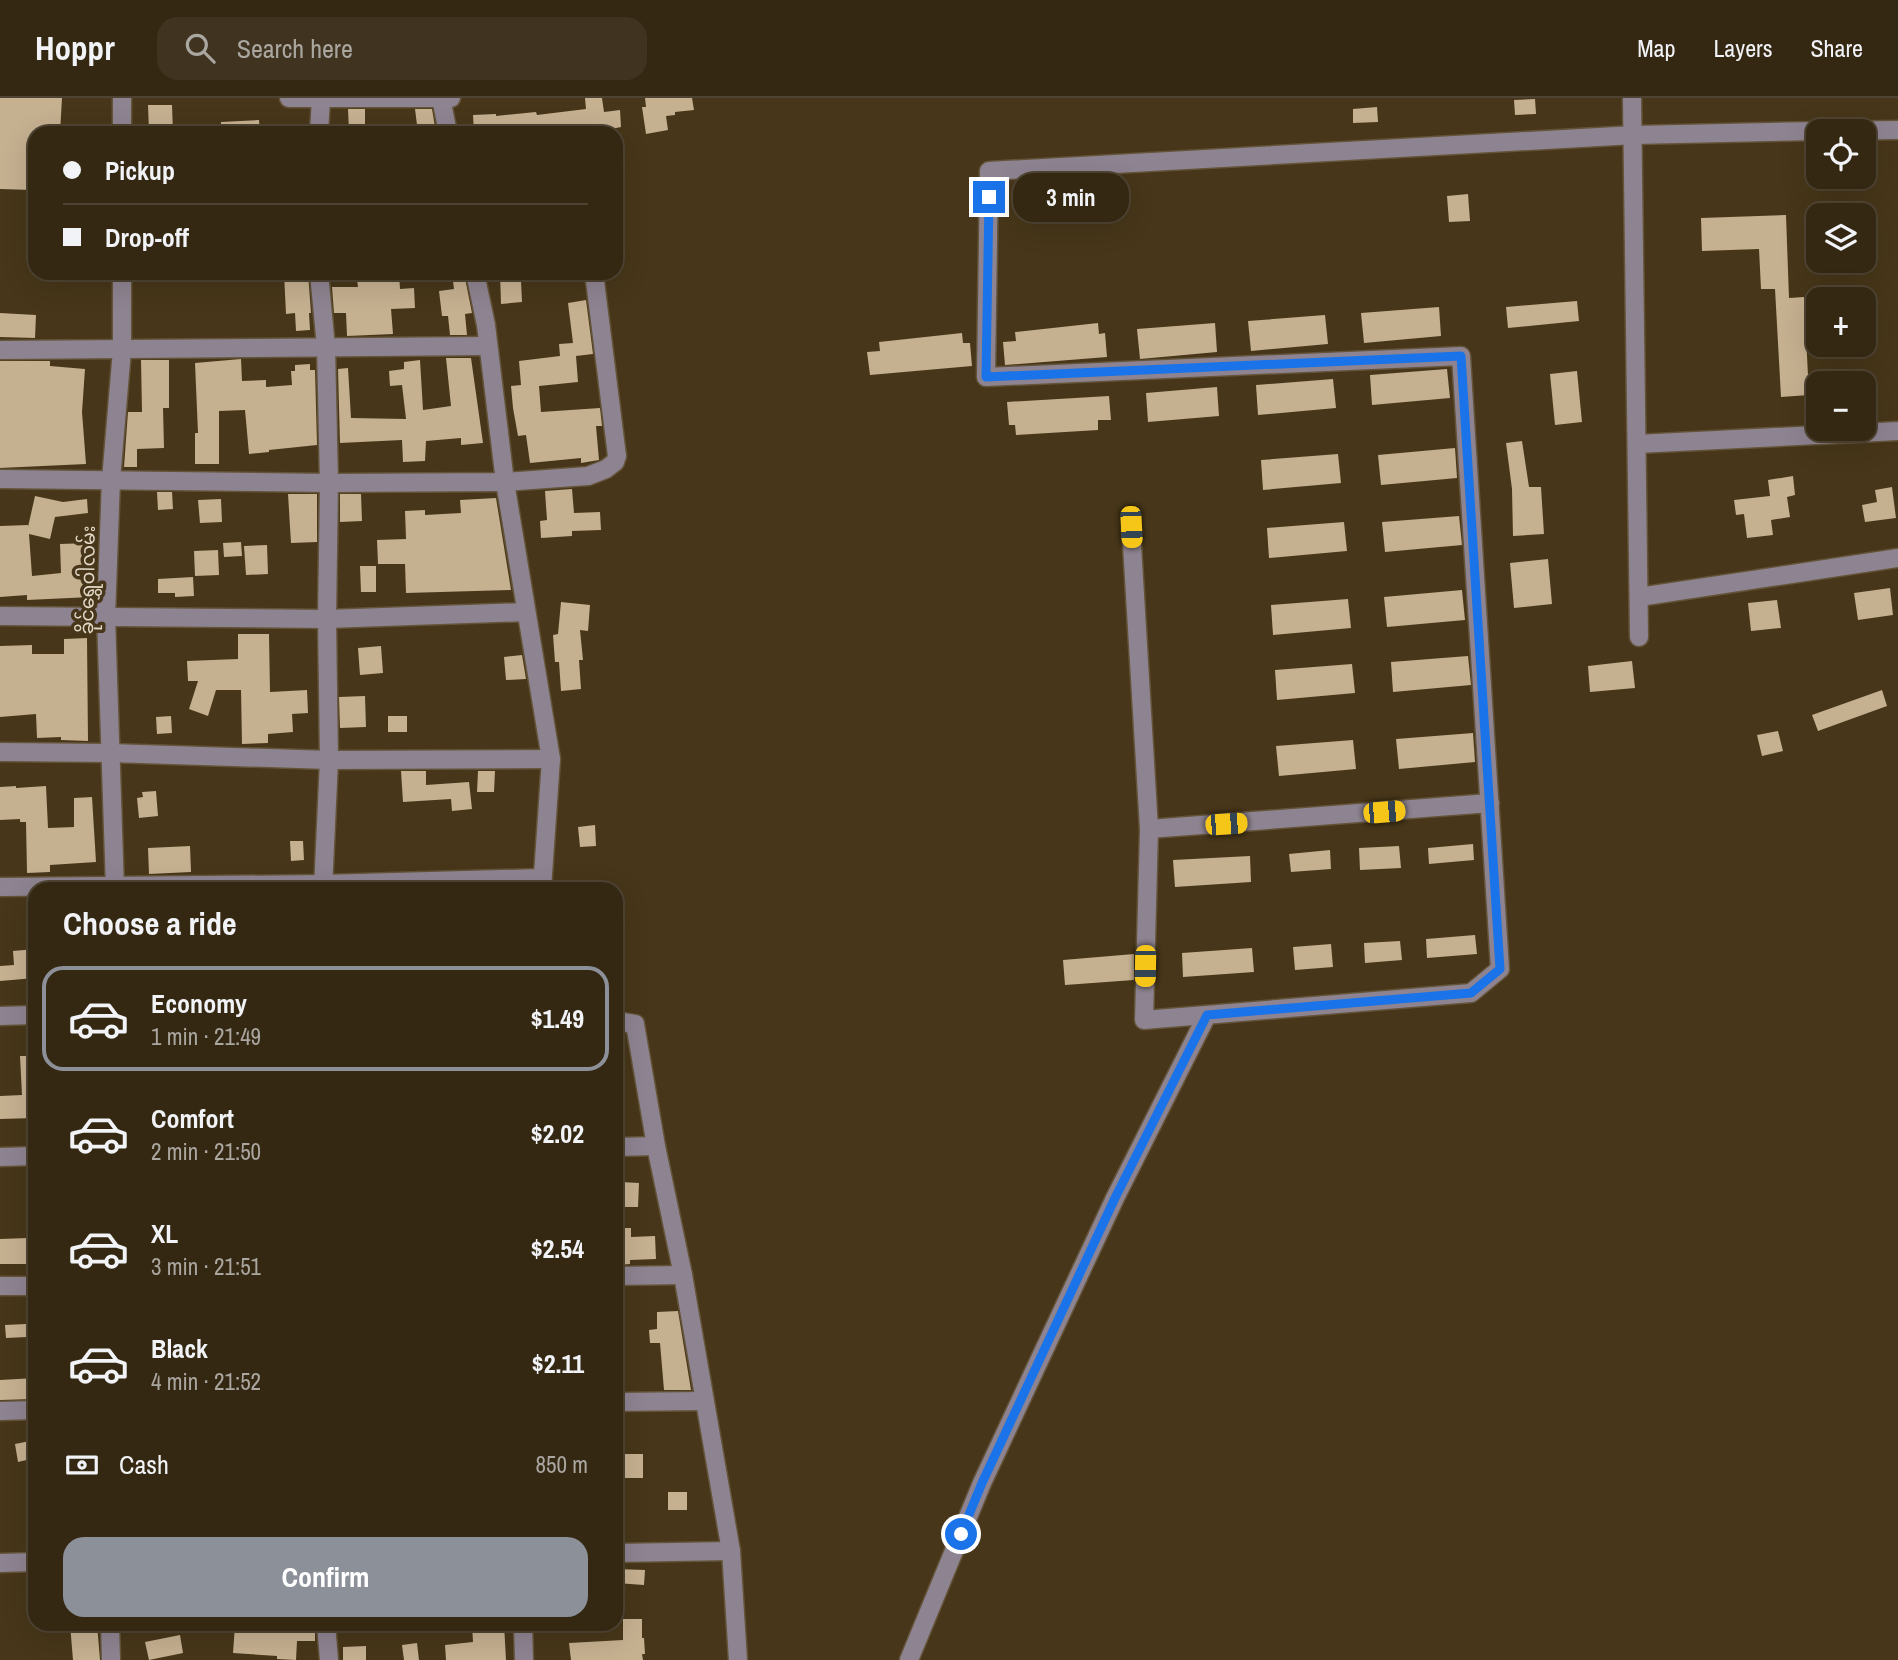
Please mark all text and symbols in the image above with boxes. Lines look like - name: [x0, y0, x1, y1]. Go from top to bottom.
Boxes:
- search box: [157, 17, 647, 80]
- text: Hoppr: [35, 26, 115, 70]
- icon: search: [181, 29, 219, 67]
- text: Search here: [237, 31, 353, 66]
- text: Map: [1637, 32, 1675, 64]
- text: Layers: [1713, 32, 1772, 64]
- text: Share: [1810, 32, 1863, 64]
- map controls: [1806, 119, 1876, 441]
- button: locate: [1806, 119, 1876, 189]
- text: Pickup: [105, 153, 175, 188]
- callout: 3 min: [1014, 172, 1129, 222]
- route end: [973, 181, 1005, 213]
- text: 3 min: [1046, 182, 1096, 213]
- button: layers: [1806, 203, 1876, 273]
- text: Drop-off: [105, 220, 189, 255]
- button: +: [1806, 287, 1876, 357]
- button: −: [1806, 371, 1876, 441]
- car: [1120, 505, 1143, 549]
- street label: ခိုင်ရွှေဝါလမ်း: [72, 525, 105, 635]
- car: [1363, 800, 1406, 824]
- car: [1205, 812, 1248, 836]
- text: Choose a ride: [63, 902, 237, 945]
- car: [1135, 945, 1156, 987]
- text: Economy: [151, 986, 247, 1021]
- icon: car: [67, 987, 130, 1050]
- text: $1.49: [531, 1001, 584, 1036]
- text: 1 min · 21:49: [151, 1021, 261, 1052]
- text: Comfort: [151, 1101, 234, 1136]
- icon: car: [67, 1102, 130, 1165]
- text: $2.02: [531, 1116, 584, 1151]
- text: 2 min · 21:50: [151, 1136, 261, 1167]
- text: XL: [151, 1216, 178, 1251]
- icon: car: [67, 1217, 130, 1280]
- text: $2.54: [531, 1231, 584, 1266]
- text: 3 min · 21:51: [151, 1251, 261, 1282]
- text: Black: [151, 1331, 208, 1366]
- icon: car: [67, 1332, 130, 1395]
- text: $2.11: [532, 1346, 584, 1381]
- text: 4 min · 21:52: [151, 1366, 261, 1397]
- icon: cash: [63, 1446, 101, 1484]
- text: Cash: [119, 1447, 169, 1482]
- text: 850 m: [536, 1449, 588, 1480]
- route start: [945, 1518, 977, 1550]
- button: Confirm: [63, 1537, 588, 1617]

